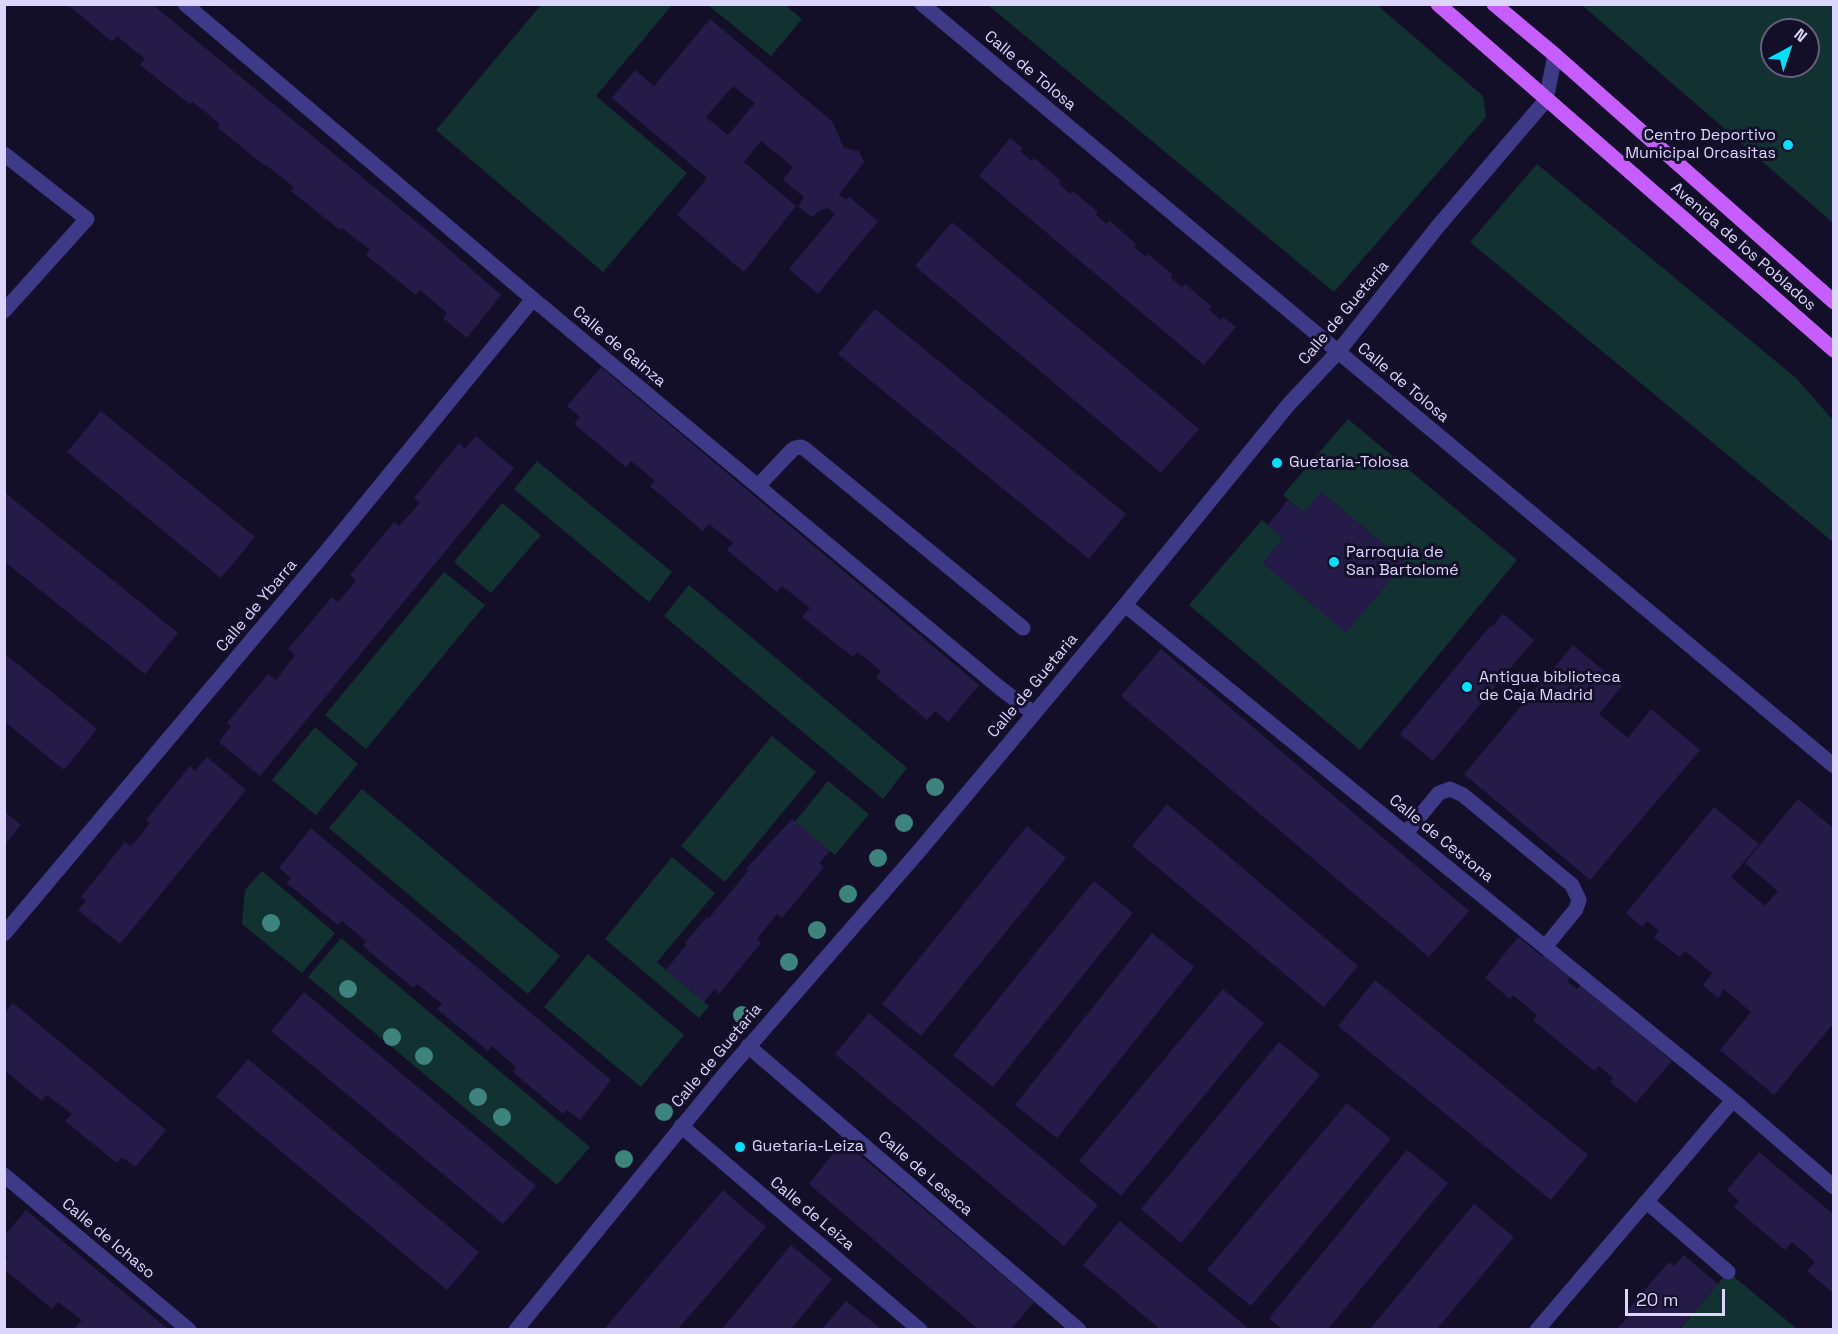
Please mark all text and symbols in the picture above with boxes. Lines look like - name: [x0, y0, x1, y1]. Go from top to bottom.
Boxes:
- north arrow: [1760, 18, 1820, 78]
- text: N: [1790, 24, 1811, 47]
- street label: Calle de Tolosa: [980, 27, 1080, 115]
- place label: Centro Deportivo Municipal Orcasitas: [1625, 126, 1776, 164]
- marker: Centro Deportivo Municipal Orcasitas: [1781, 138, 1795, 152]
- street label: Avenida de los Poblados: [1666, 179, 1820, 315]
- street label: Calle de Guetaria: [1295, 257, 1393, 369]
- street label: Calle de Gainza: [568, 302, 670, 392]
- street label: Calle de Tolosa: [1353, 339, 1453, 427]
- place label: Guetaria-Tolosa: [1289, 453, 1409, 473]
- marker: Guetaria-Tolosa: [1270, 456, 1284, 470]
- place label: Parroquia de San Bartolomé: [1346, 543, 1459, 581]
- marker: Parroquia de San Bartolomé: [1327, 555, 1341, 569]
- street label: Calle de Ybarra: [213, 556, 301, 656]
- street label: Calle de Guetaria: [984, 630, 1082, 742]
- place label: Antigua biblioteca de Caja Madrid: [1479, 668, 1621, 706]
- marker: Antigua biblioteca de Caja Madrid: [1460, 680, 1474, 694]
- street label: Calle de Cestona: [1385, 791, 1497, 887]
- street label: Calle de Guetaria: [668, 1000, 766, 1112]
- street label: Calle de Lesaca: [874, 1128, 976, 1220]
- place label: Guetaria-Leiza: [752, 1137, 864, 1157]
- marker: Guetaria-Leiza: [733, 1140, 747, 1154]
- street label: Calle de Leiza: [766, 1173, 858, 1255]
- street label: Calle de Ichaso: [58, 1195, 158, 1283]
- scale bar: [1628, 1277, 1728, 1315]
- text: 20 m: [1636, 1288, 1679, 1311]

